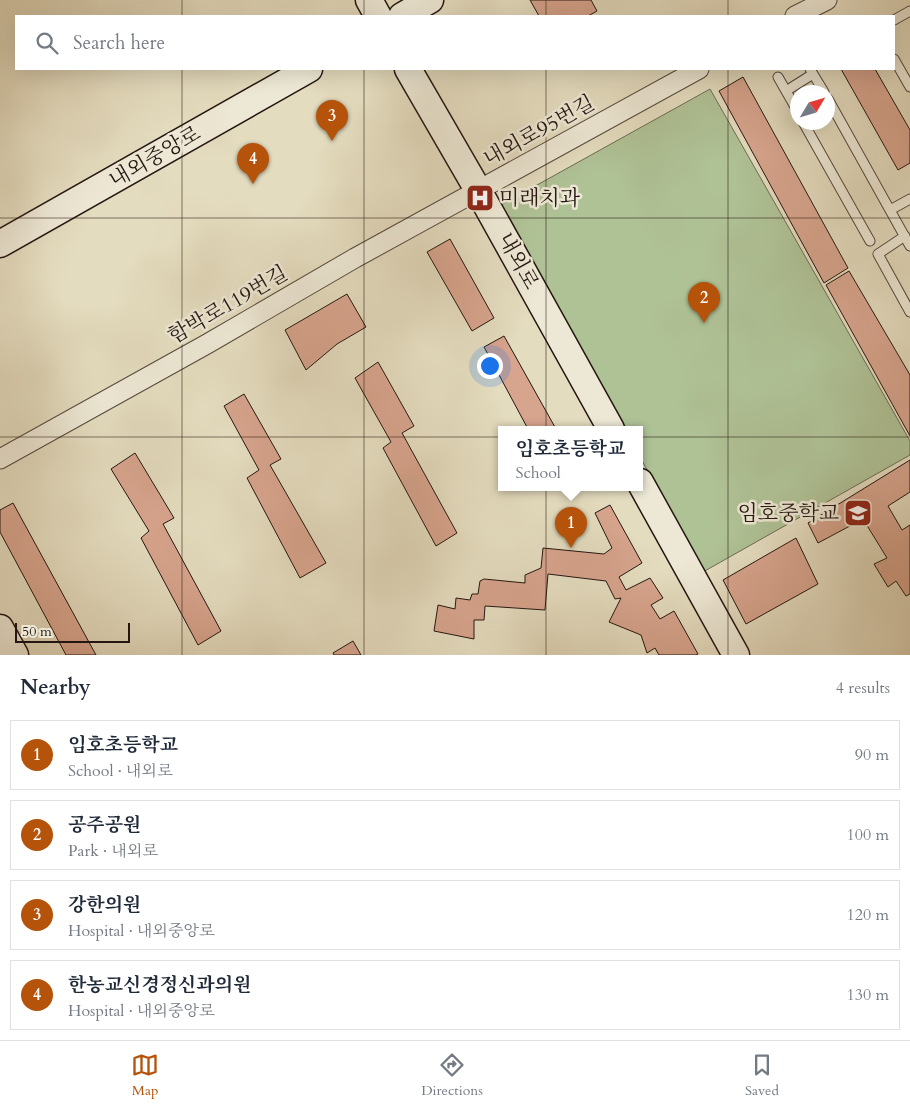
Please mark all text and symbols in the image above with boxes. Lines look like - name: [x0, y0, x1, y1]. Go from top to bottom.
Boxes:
- search box: [15, 15, 895, 70]
- icon: search: [33, 29, 61, 57]
- text: Search here: [73, 30, 165, 56]
- north arrow: [790, 85, 835, 130]
- street label: 내외로95번길: [478, 89, 600, 173]
- pin: 3: [316, 100, 348, 141]
- street label: 내외중앙로: [104, 119, 206, 195]
- pin: 4: [237, 143, 269, 184]
- hospital icon: 미래치과: [465, 183, 495, 213]
- place label: 미래치과: [499, 184, 581, 213]
- street label: 내외로: [491, 227, 545, 295]
- street label: 함박로119번길: [163, 259, 293, 351]
- pin: 2: [688, 282, 720, 323]
- your location: [477, 353, 503, 379]
- popup: [498, 426, 643, 491]
- text: 임호초등학교: [515, 436, 626, 462]
- text: School: [515, 462, 561, 484]
- school or university icon: 임호중학교: [843, 498, 873, 528]
- place label: 임호중학교: [738, 499, 839, 528]
- pin: 1: [555, 507, 587, 548]
- scale bar: [15, 620, 130, 643]
- text: 50 m: [22, 622, 52, 641]
- text: Nearby: [20, 673, 91, 702]
- text: 4 results: [836, 677, 890, 699]
- text: 임호초등학교: [68, 732, 178, 758]
- text: 1: [33, 744, 41, 766]
- text: 90 m: [855, 744, 889, 766]
- text: School · 내외로: [68, 760, 173, 782]
- text: 공주공원: [68, 812, 141, 838]
- text: 2: [33, 824, 41, 846]
- text: 100 m: [847, 824, 889, 846]
- text: Park · 내외로: [68, 840, 158, 862]
- text: 강한의원: [68, 892, 141, 918]
- text: 3: [33, 904, 41, 926]
- text: 120 m: [847, 904, 889, 926]
- text: Hospital · 내외중앙로: [68, 920, 214, 942]
- text: 한농교신경정신과의원: [68, 972, 252, 998]
- text: 4: [33, 984, 41, 1006]
- text: 130 m: [847, 984, 889, 1006]
- text: Hospital · 내외중앙로: [68, 1000, 214, 1022]
- tab: Map: [131, 1051, 159, 1100]
- tab: Directions: [421, 1051, 483, 1100]
- tab: Saved: [745, 1051, 779, 1100]

